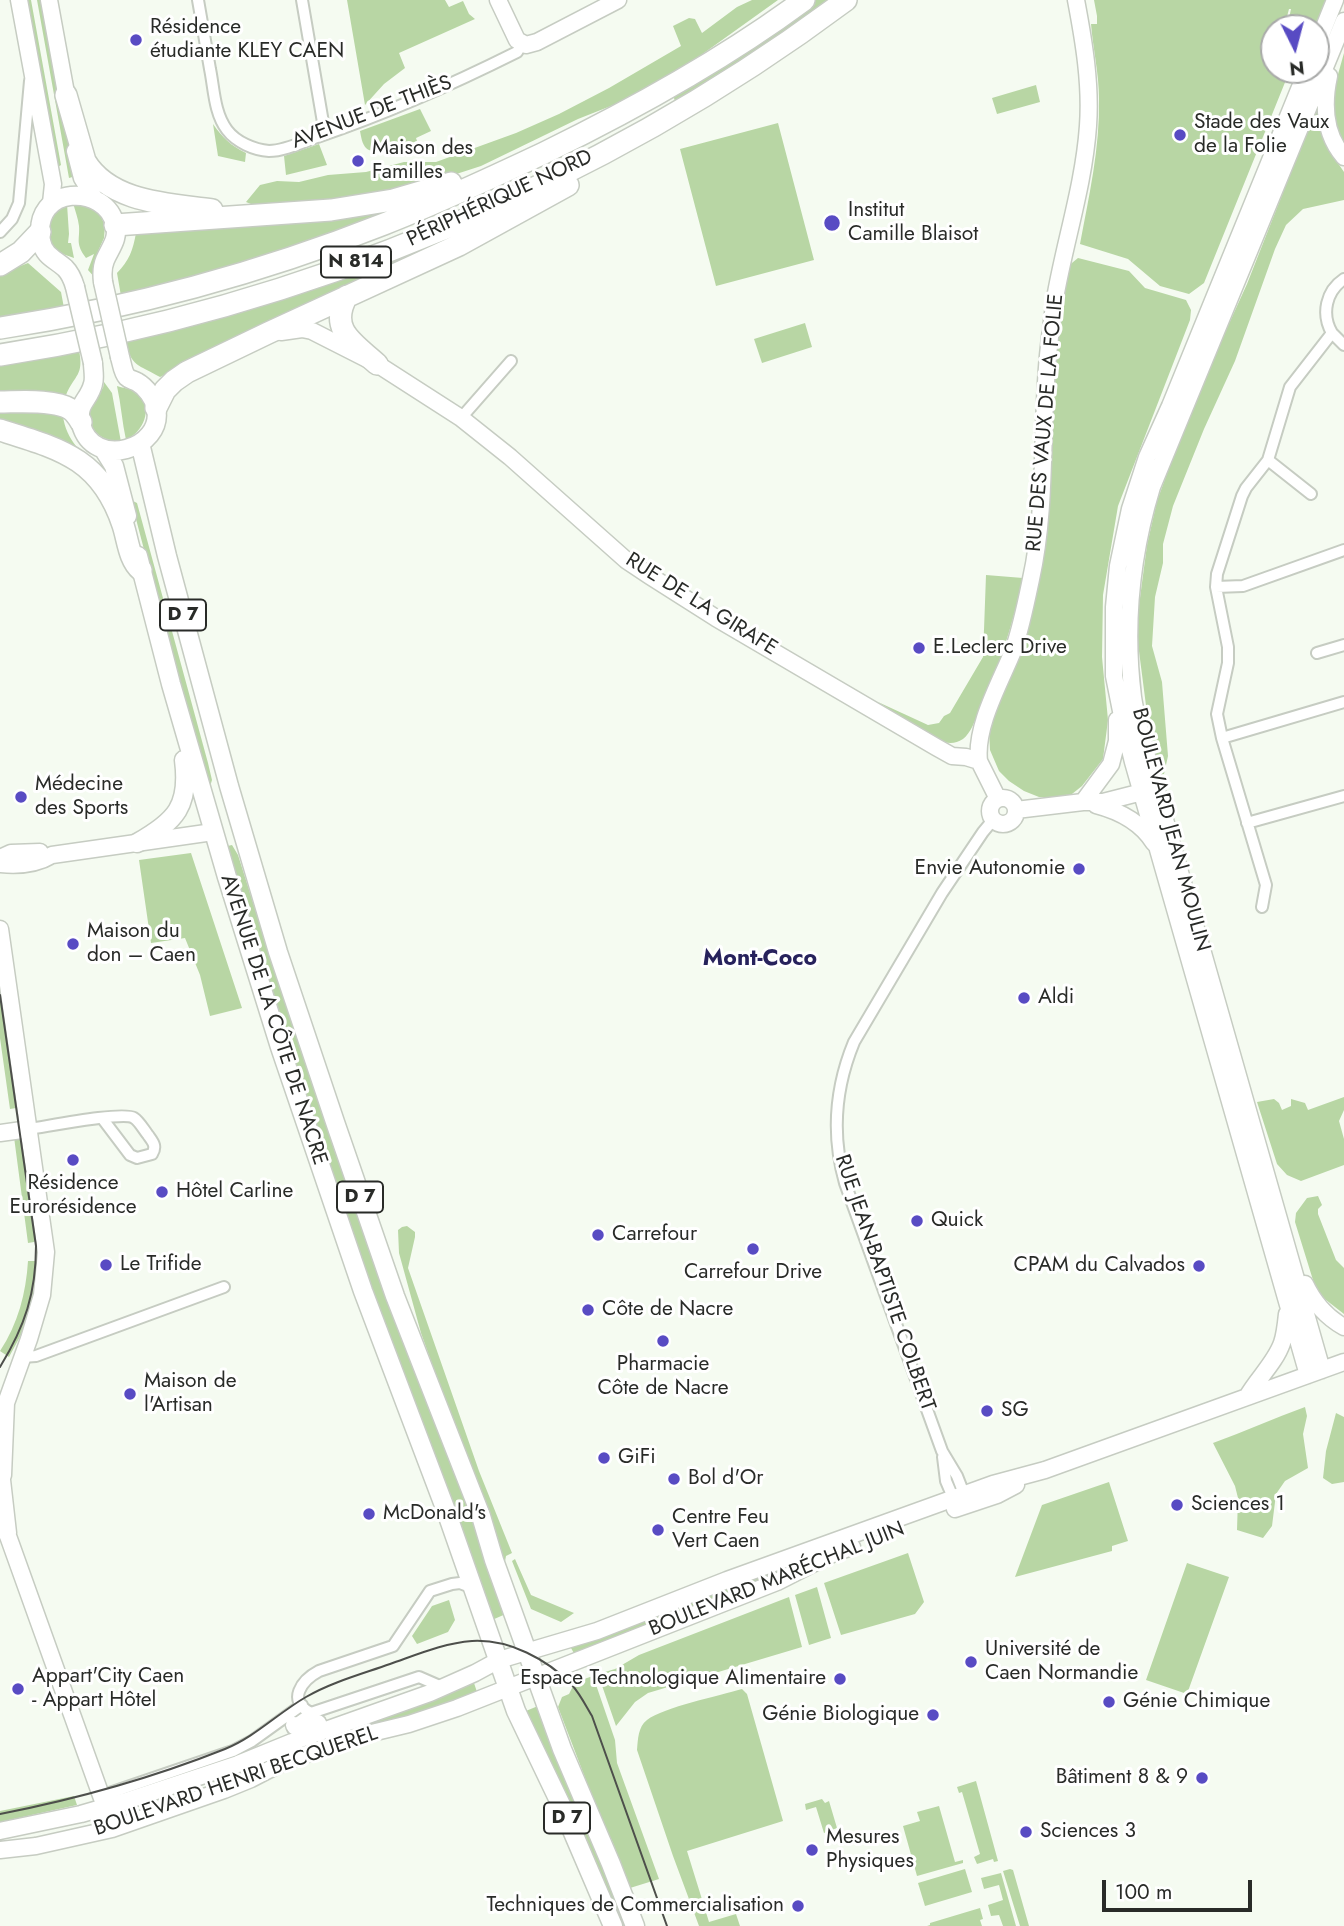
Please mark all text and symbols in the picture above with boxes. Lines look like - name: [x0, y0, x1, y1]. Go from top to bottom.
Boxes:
- north arrow: [1260, 14, 1330, 84]
- place label: Résidence étudiante KLEY CAEN: [150, 15, 344, 65]
- marker: Résidence étudiante KLEY CAEN: [128, 32, 144, 48]
- text: N: [1288, 54, 1306, 83]
- street label: AVENUE DE THIÈS: [288, 71, 456, 155]
- place label: Stade des Vaux de la Folie: [1194, 110, 1329, 160]
- marker: Stade des Vaux de la Folie: [1172, 127, 1188, 143]
- place label: Maison des Familles: [372, 136, 473, 186]
- street label: PÉRIPHÉRIQUE NORD: [403, 145, 597, 253]
- marker: Maison des Familles: [350, 153, 366, 169]
- place label: Institut Camille Blaisot: [848, 198, 978, 248]
- marker: Institut Camille Blaisot: [822, 213, 842, 233]
- road number: N 814: [321, 246, 391, 278]
- street label: RUE DES VAUX DE LA FOLIE: [1022, 293, 1070, 553]
- street label: RUE DE LA GIRAFE: [620, 548, 782, 662]
- road number: D 7: [160, 600, 206, 630]
- place label: E.Leclerc Drive: [933, 635, 1067, 661]
- marker: E.Leclerc Drive: [911, 640, 927, 656]
- street label: BOULEVARD JEAN MOULIN: [1125, 705, 1215, 955]
- place label: Médecine des Sports: [35, 772, 128, 822]
- marker: Médecine des Sports: [13, 789, 29, 805]
- place label: Envie Autonomie: [915, 856, 1065, 882]
- marker: Envie Autonomie: [1071, 861, 1087, 877]
- street label: AVENUE DE LA CÔTE DE NACRE: [214, 871, 332, 1169]
- place label: Maison du don – Caen: [87, 919, 196, 969]
- marker: Maison du don – Caen: [65, 936, 81, 952]
- district label: Mont-Coco: [703, 945, 817, 973]
- place label: Aldi: [1038, 985, 1074, 1011]
- marker: Aldi: [1016, 990, 1032, 1006]
- marker: Résidence Eurorésidence: [65, 1152, 81, 1168]
- street label: RUE JEAN-BAPTISTE COLBERT: [828, 1152, 940, 1414]
- place label: Résidence Eurorésidence: [9, 1171, 137, 1221]
- place label: Hôtel Carline: [176, 1179, 293, 1205]
- road number: D 7: [337, 1182, 383, 1212]
- marker: Hôtel Carline: [154, 1184, 170, 1200]
- place label: Quick: [931, 1208, 983, 1234]
- marker: Quick: [909, 1213, 925, 1229]
- place label: Carrefour: [612, 1222, 697, 1248]
- marker: Carrefour: [590, 1227, 606, 1243]
- marker: Carrefour Drive: [745, 1241, 761, 1257]
- place label: Le Trifide: [120, 1252, 202, 1278]
- place label: CPAM du Calvados: [1014, 1253, 1185, 1279]
- marker: Le Trifide: [98, 1257, 114, 1273]
- marker: CPAM du Calvados: [1191, 1258, 1207, 1274]
- place label: Carrefour Drive: [684, 1260, 822, 1286]
- place label: Côte de Nacre: [602, 1297, 733, 1323]
- marker: Côte de Nacre: [580, 1302, 596, 1318]
- marker: Pharmacie Côte de Nacre: [655, 1333, 671, 1349]
- place label: Pharmacie Côte de Nacre: [597, 1352, 729, 1402]
- place label: Maison de l'Artisan: [144, 1369, 237, 1419]
- marker: Maison de l'Artisan: [122, 1386, 138, 1402]
- place label: SG: [1001, 1398, 1029, 1424]
- marker: SG: [979, 1403, 995, 1419]
- place label: GiFi: [618, 1445, 656, 1471]
- marker: GiFi: [596, 1450, 612, 1466]
- place label: Bol d'Or: [688, 1466, 763, 1492]
- marker: Bol d'Or: [666, 1471, 682, 1487]
- place label: Sciences 1: [1191, 1492, 1285, 1518]
- marker: Sciences 1: [1169, 1497, 1185, 1513]
- place label: McDonald's: [383, 1501, 486, 1527]
- place label: Centre Feu Vert Caen: [672, 1505, 769, 1555]
- marker: McDonald's: [361, 1506, 377, 1522]
- street label: BOULEVARD MARÉCHAL JUIN: [646, 1517, 908, 1643]
- marker: Centre Feu Vert Caen: [650, 1522, 666, 1538]
- place label: Université de Caen Normandie: [985, 1637, 1138, 1687]
- marker: Université de Caen Normandie: [963, 1654, 979, 1670]
- place label: Appart'City Caen - Appart Hôtel: [32, 1664, 184, 1714]
- place label: Espace Technologique Alimentaire: [520, 1666, 826, 1692]
- marker: Espace Technologique Alimentaire: [832, 1671, 848, 1687]
- marker: Appart'City Caen - Appart Hôtel: [10, 1681, 26, 1697]
- place label: Génie Chimique: [1123, 1689, 1270, 1715]
- marker: Génie Chimique: [1101, 1694, 1117, 1710]
- place label: Génie Biologique: [762, 1702, 919, 1728]
- marker: Génie Biologique: [925, 1707, 941, 1723]
- street label: BOULEVARD HENRI BECQUEREL: [91, 1722, 381, 1842]
- place label: Bâtiment 8 & 9: [1056, 1765, 1188, 1791]
- marker: Bâtiment 8 & 9: [1194, 1770, 1210, 1786]
- road number: D 7: [544, 1802, 590, 1834]
- place label: Sciences 3: [1040, 1819, 1136, 1845]
- marker: Sciences 3: [1018, 1824, 1034, 1840]
- place label: Mesures Physiques: [826, 1825, 914, 1875]
- marker: Mesures Physiques: [804, 1842, 820, 1858]
- scale bar: [1106, 1867, 1256, 1911]
- text: 100 m: [1115, 1877, 1172, 1907]
- place label: Techniques de Commercialisation: [487, 1893, 784, 1919]
- marker: Techniques de Commercialisation: [790, 1898, 806, 1914]

